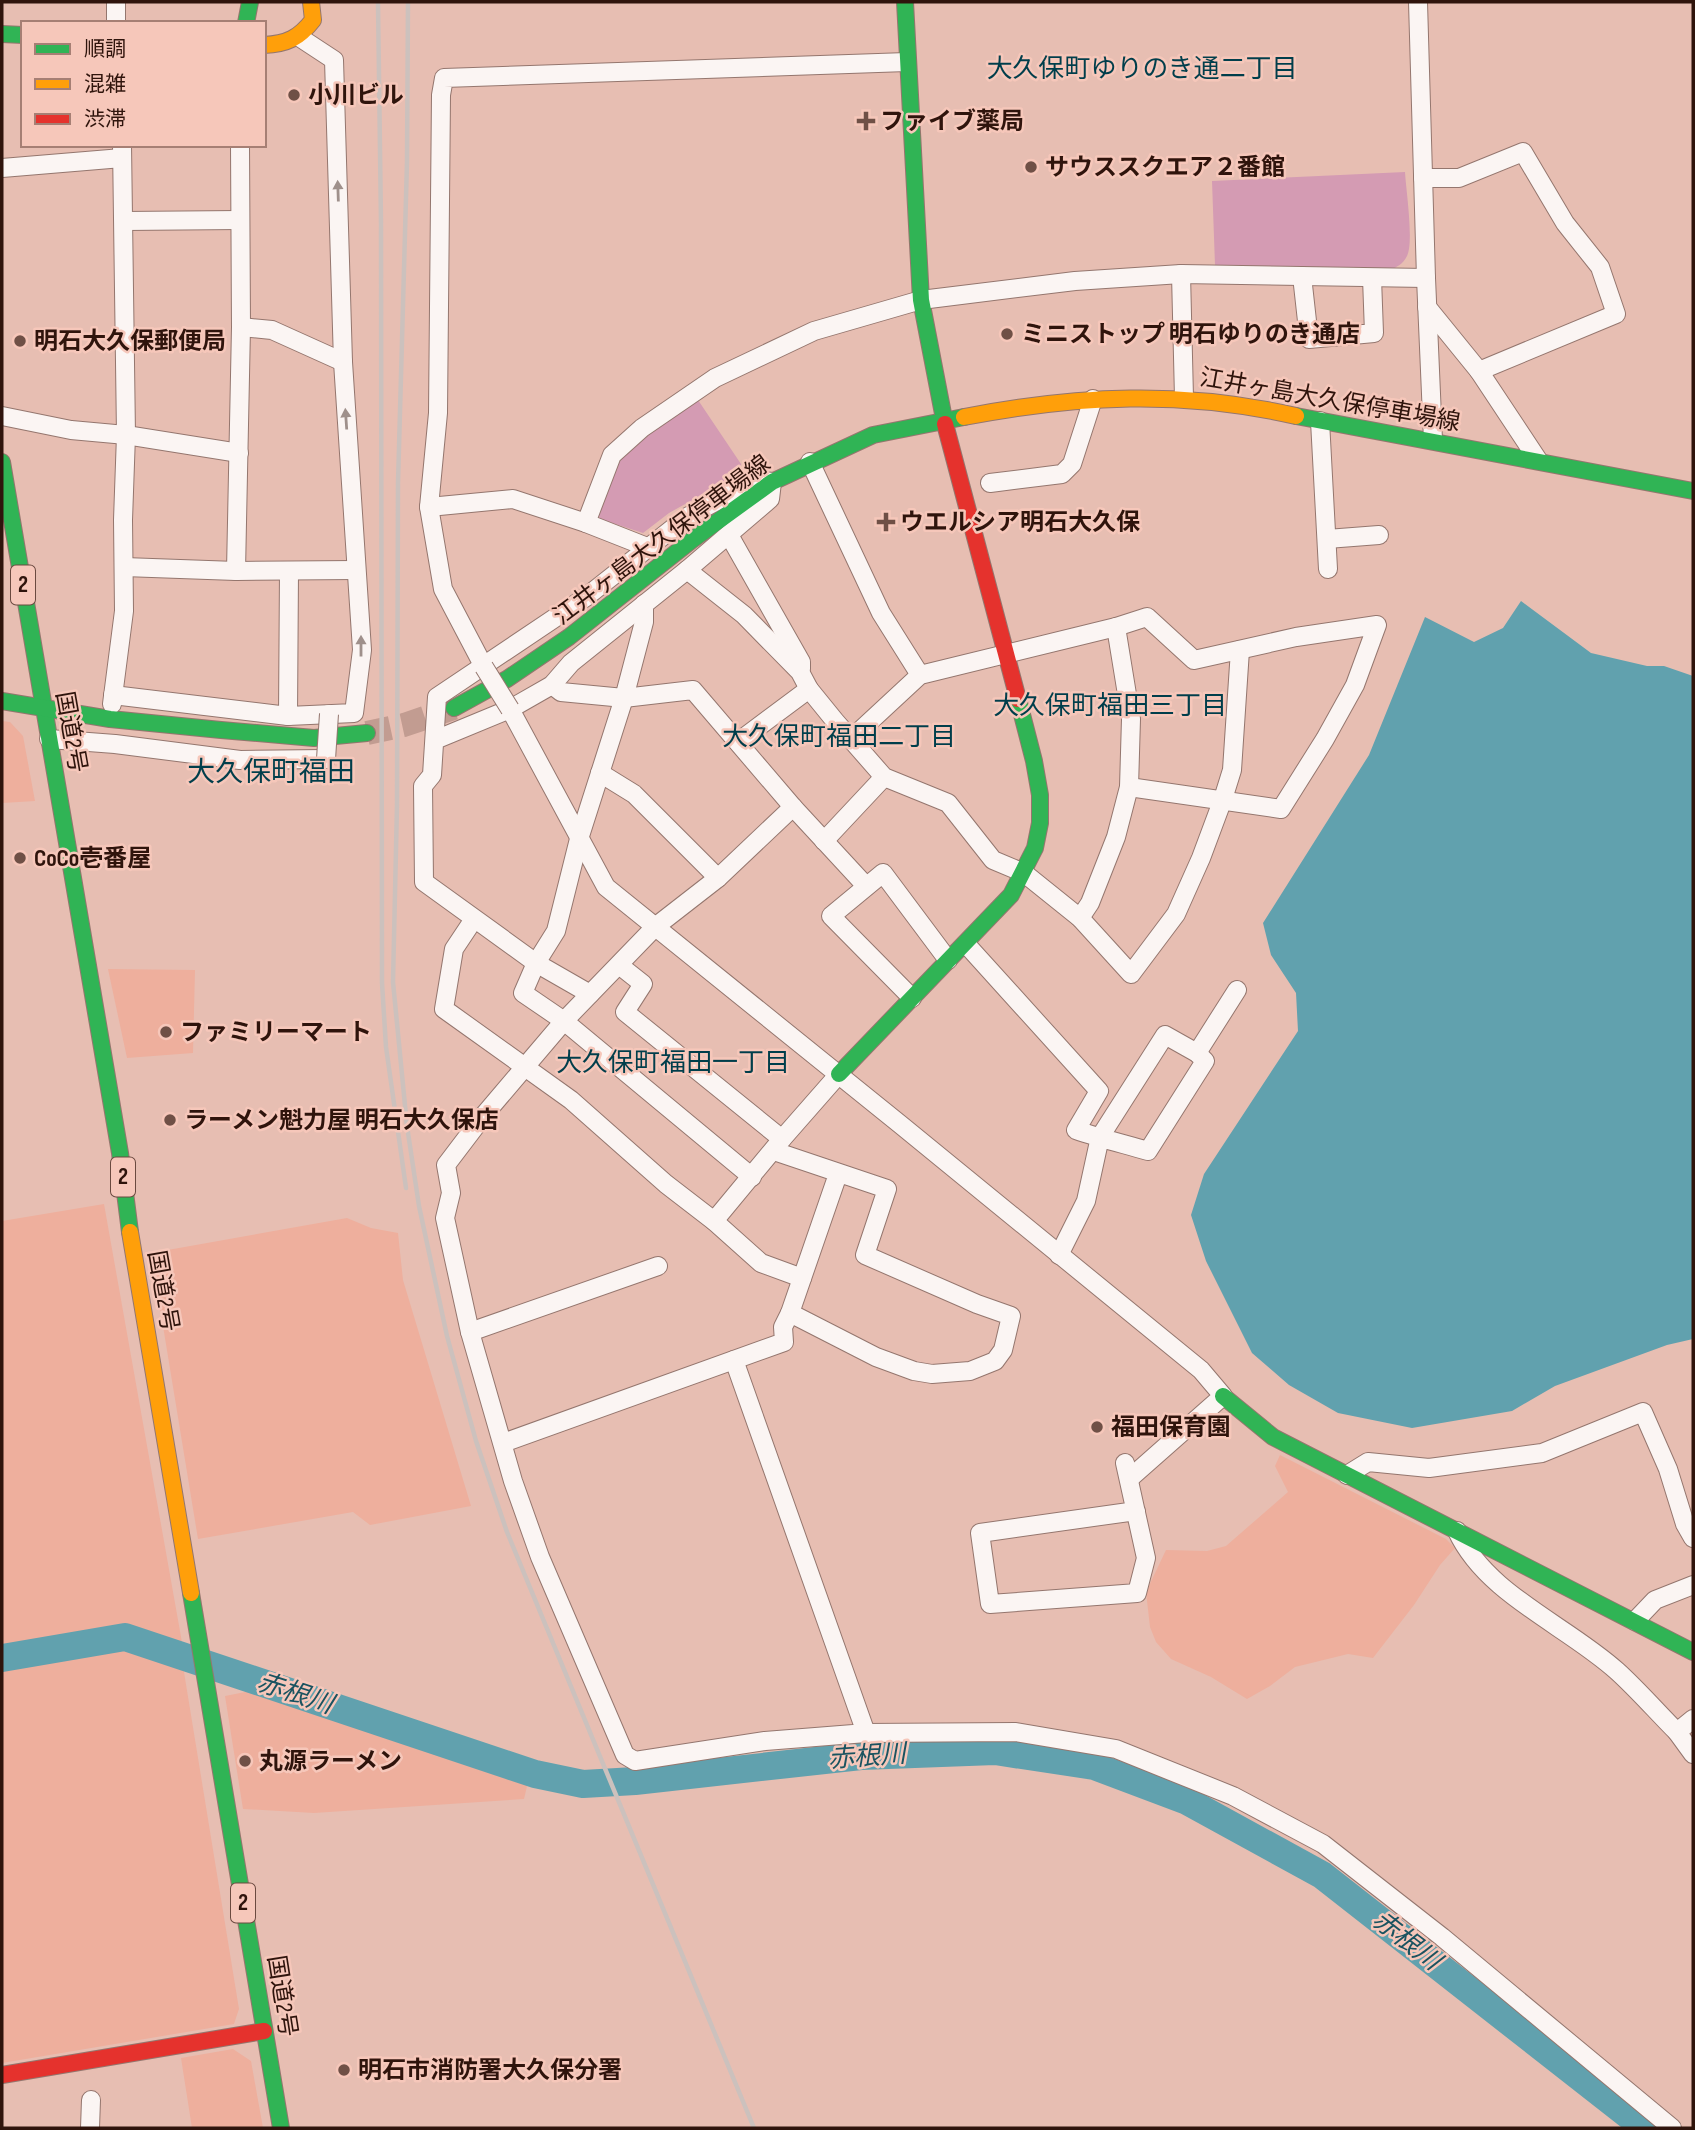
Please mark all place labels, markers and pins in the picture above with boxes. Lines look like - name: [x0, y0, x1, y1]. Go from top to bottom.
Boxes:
- place label: 小川ビル: [308, 81, 404, 110]
- marker: 小川ビル: [286, 87, 302, 103]
- place label: ファイブ薬局: [880, 107, 1024, 136]
- marker: ファイブ薬局: [858, 113, 874, 129]
- place label: サウススクエア２番館: [1045, 153, 1285, 182]
- marker: サウススクエア２番館: [1023, 159, 1039, 175]
- place label: ミニストップ 明石ゆりのき通店: [1021, 320, 1360, 349]
- marker: ミニストップ 明石ゆりのき通店: [999, 326, 1015, 342]
- place label: 明石大久保郵便局: [34, 327, 226, 356]
- marker: 明石大久保郵便局: [12, 333, 28, 349]
- place label: ウエルシア明石大久保: [900, 508, 1140, 537]
- marker: ウエルシア明石大久保: [878, 514, 894, 530]
- place label: CoCo壱番屋: [34, 844, 151, 873]
- marker: CoCo壱番屋: [12, 850, 28, 866]
- place label: ファミリーマート: [180, 1018, 372, 1047]
- marker: ファミリーマート: [158, 1024, 174, 1040]
- place label: ラーメン魁力屋 明石大久保店: [184, 1106, 499, 1135]
- marker: ラーメン魁力屋 明石大久保店: [162, 1112, 178, 1128]
- place label: 福田保育園: [1111, 1413, 1231, 1442]
- marker: 福田保育園: [1089, 1419, 1105, 1435]
- place label: 丸源ラーメン: [259, 1747, 402, 1776]
- marker: 丸源ラーメン: [237, 1753, 253, 1769]
- place label: 明石市消防署大久保分署: [358, 2056, 622, 2085]
- marker: 明石市消防署大久保分署: [336, 2062, 352, 2078]

